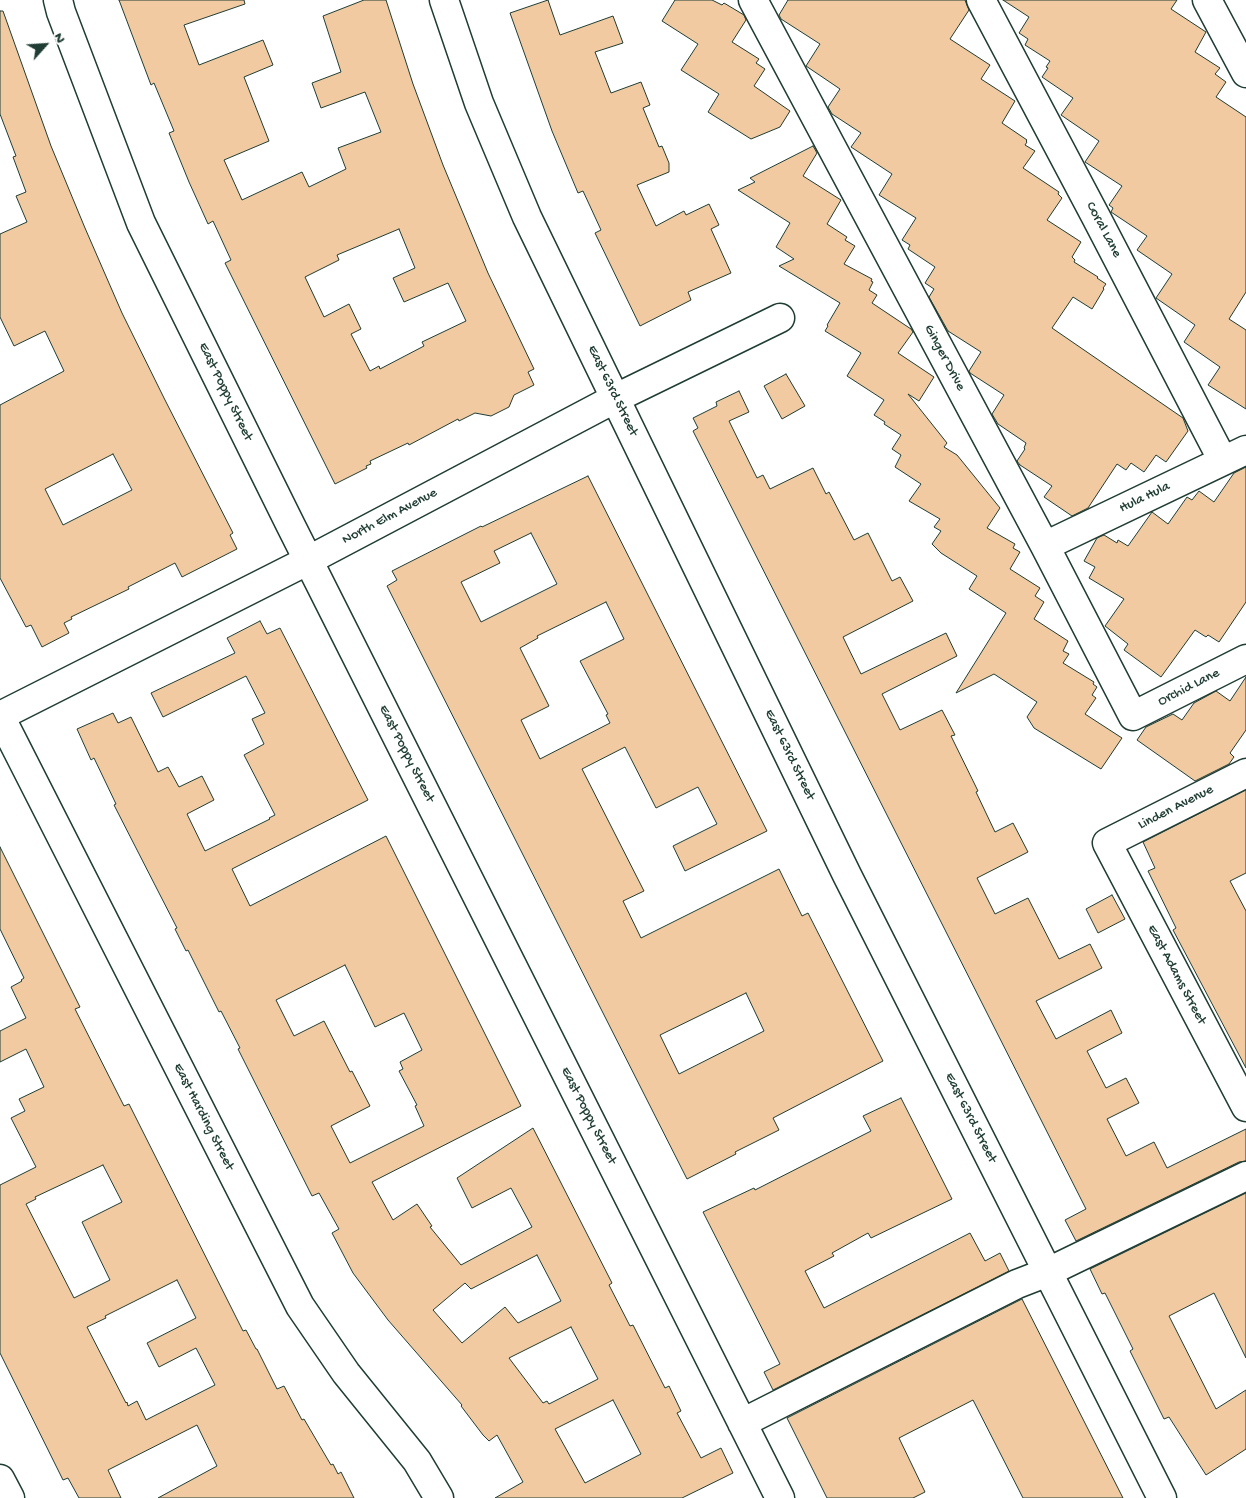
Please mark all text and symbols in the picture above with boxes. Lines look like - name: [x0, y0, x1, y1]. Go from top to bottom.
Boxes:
- north arrow: [20, 20, 70, 70]
- text: N: [49, 30, 69, 46]
- street label: Coral Lane: [1081, 199, 1125, 261]
- street label: Ginger Drive: [920, 322, 968, 394]
- street label: East Poppy Street: [194, 340, 256, 444]
- street label: East 63rd Street: [583, 343, 641, 439]
- street label: Hula Hula: [1117, 479, 1173, 517]
- street label: North Elm Avenue: [340, 485, 440, 549]
- street label: Orchid Lane: [1155, 665, 1223, 711]
- street label: East Poppy Street: [374, 703, 438, 805]
- street label: East 63rd Street: [760, 707, 818, 803]
- street label: Linden Avenue: [1136, 782, 1216, 834]
- street label: East Adams Street: [1143, 922, 1209, 1028]
- street label: East Harding Street: [169, 1061, 237, 1173]
- street label: East Poppy Street: [556, 1065, 620, 1167]
- street label: East 63rd Street: [940, 1070, 1000, 1166]

